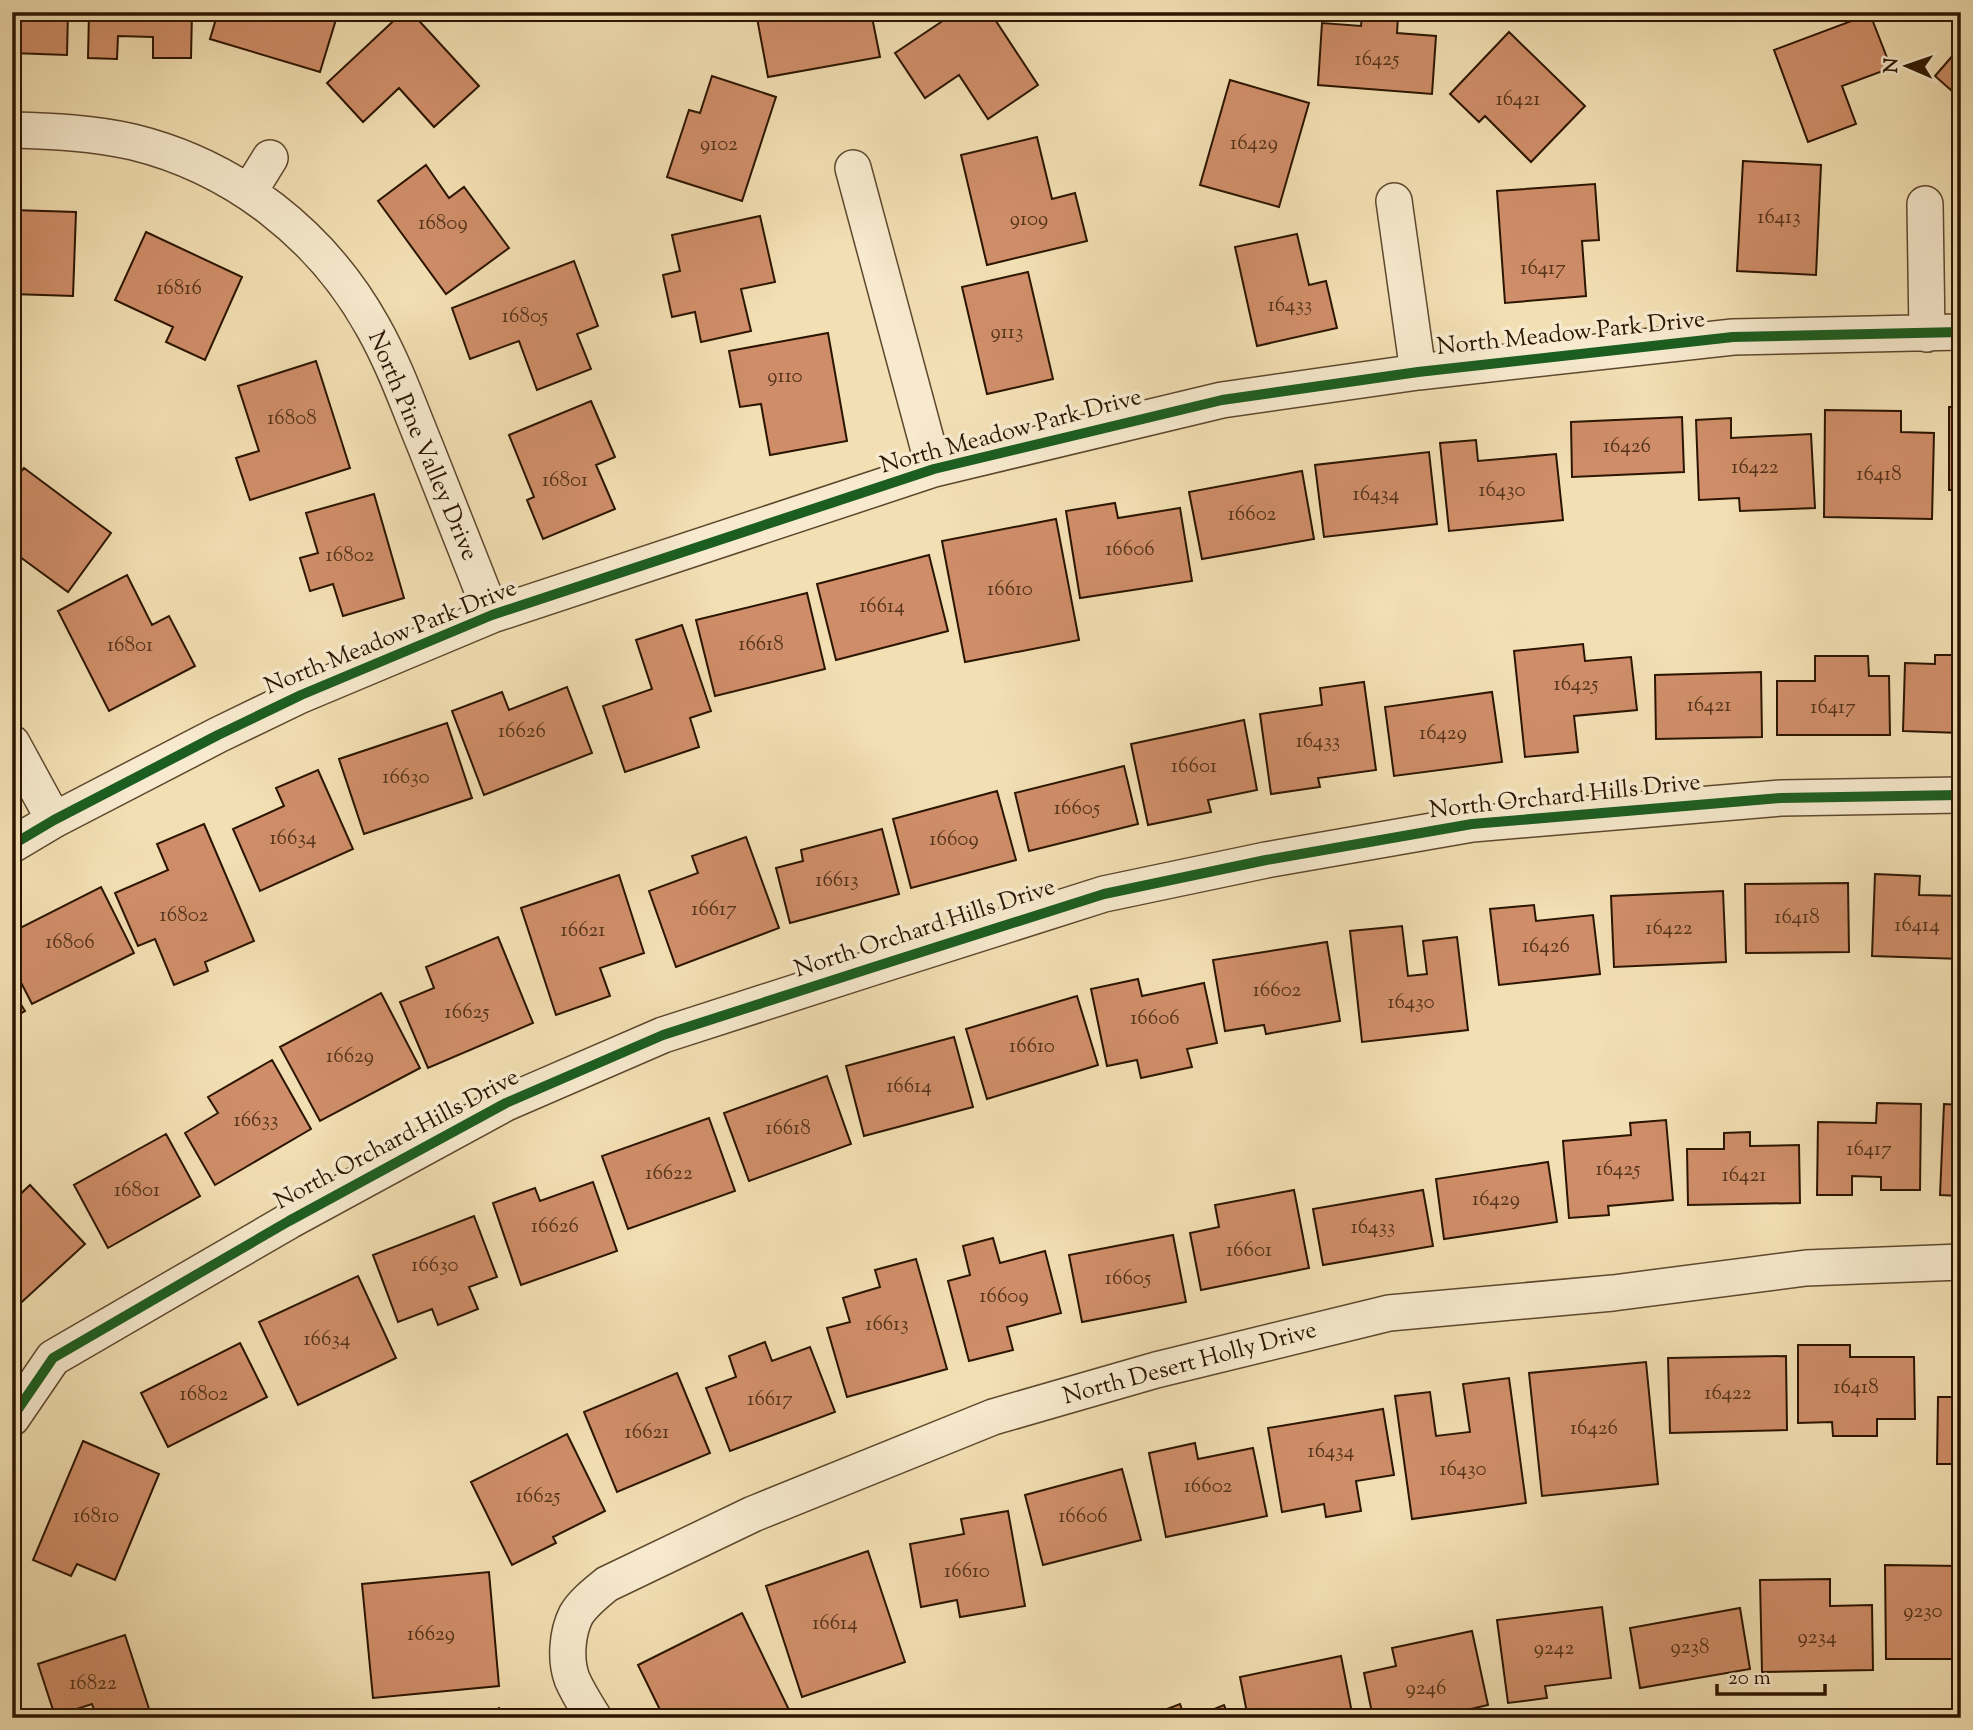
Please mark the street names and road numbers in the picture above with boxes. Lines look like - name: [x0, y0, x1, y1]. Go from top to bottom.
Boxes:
- street label: North Meadow Park Drive: [1435, 303, 1707, 365]
- street label: North Pine Valley Drive: [358, 326, 486, 566]
- street label: North Meadow Park Drive: [876, 381, 1146, 483]
- street label: North Meadow Park Drive: [260, 572, 522, 704]
- street label: North Orchard Hills Drive: [1428, 766, 1702, 828]
- street label: North Orchard Hills Drive: [790, 871, 1060, 987]
- street label: North Orchard Hills Drive: [269, 1061, 525, 1219]
- street label: North Desert Holly Drive: [1059, 1314, 1321, 1414]

